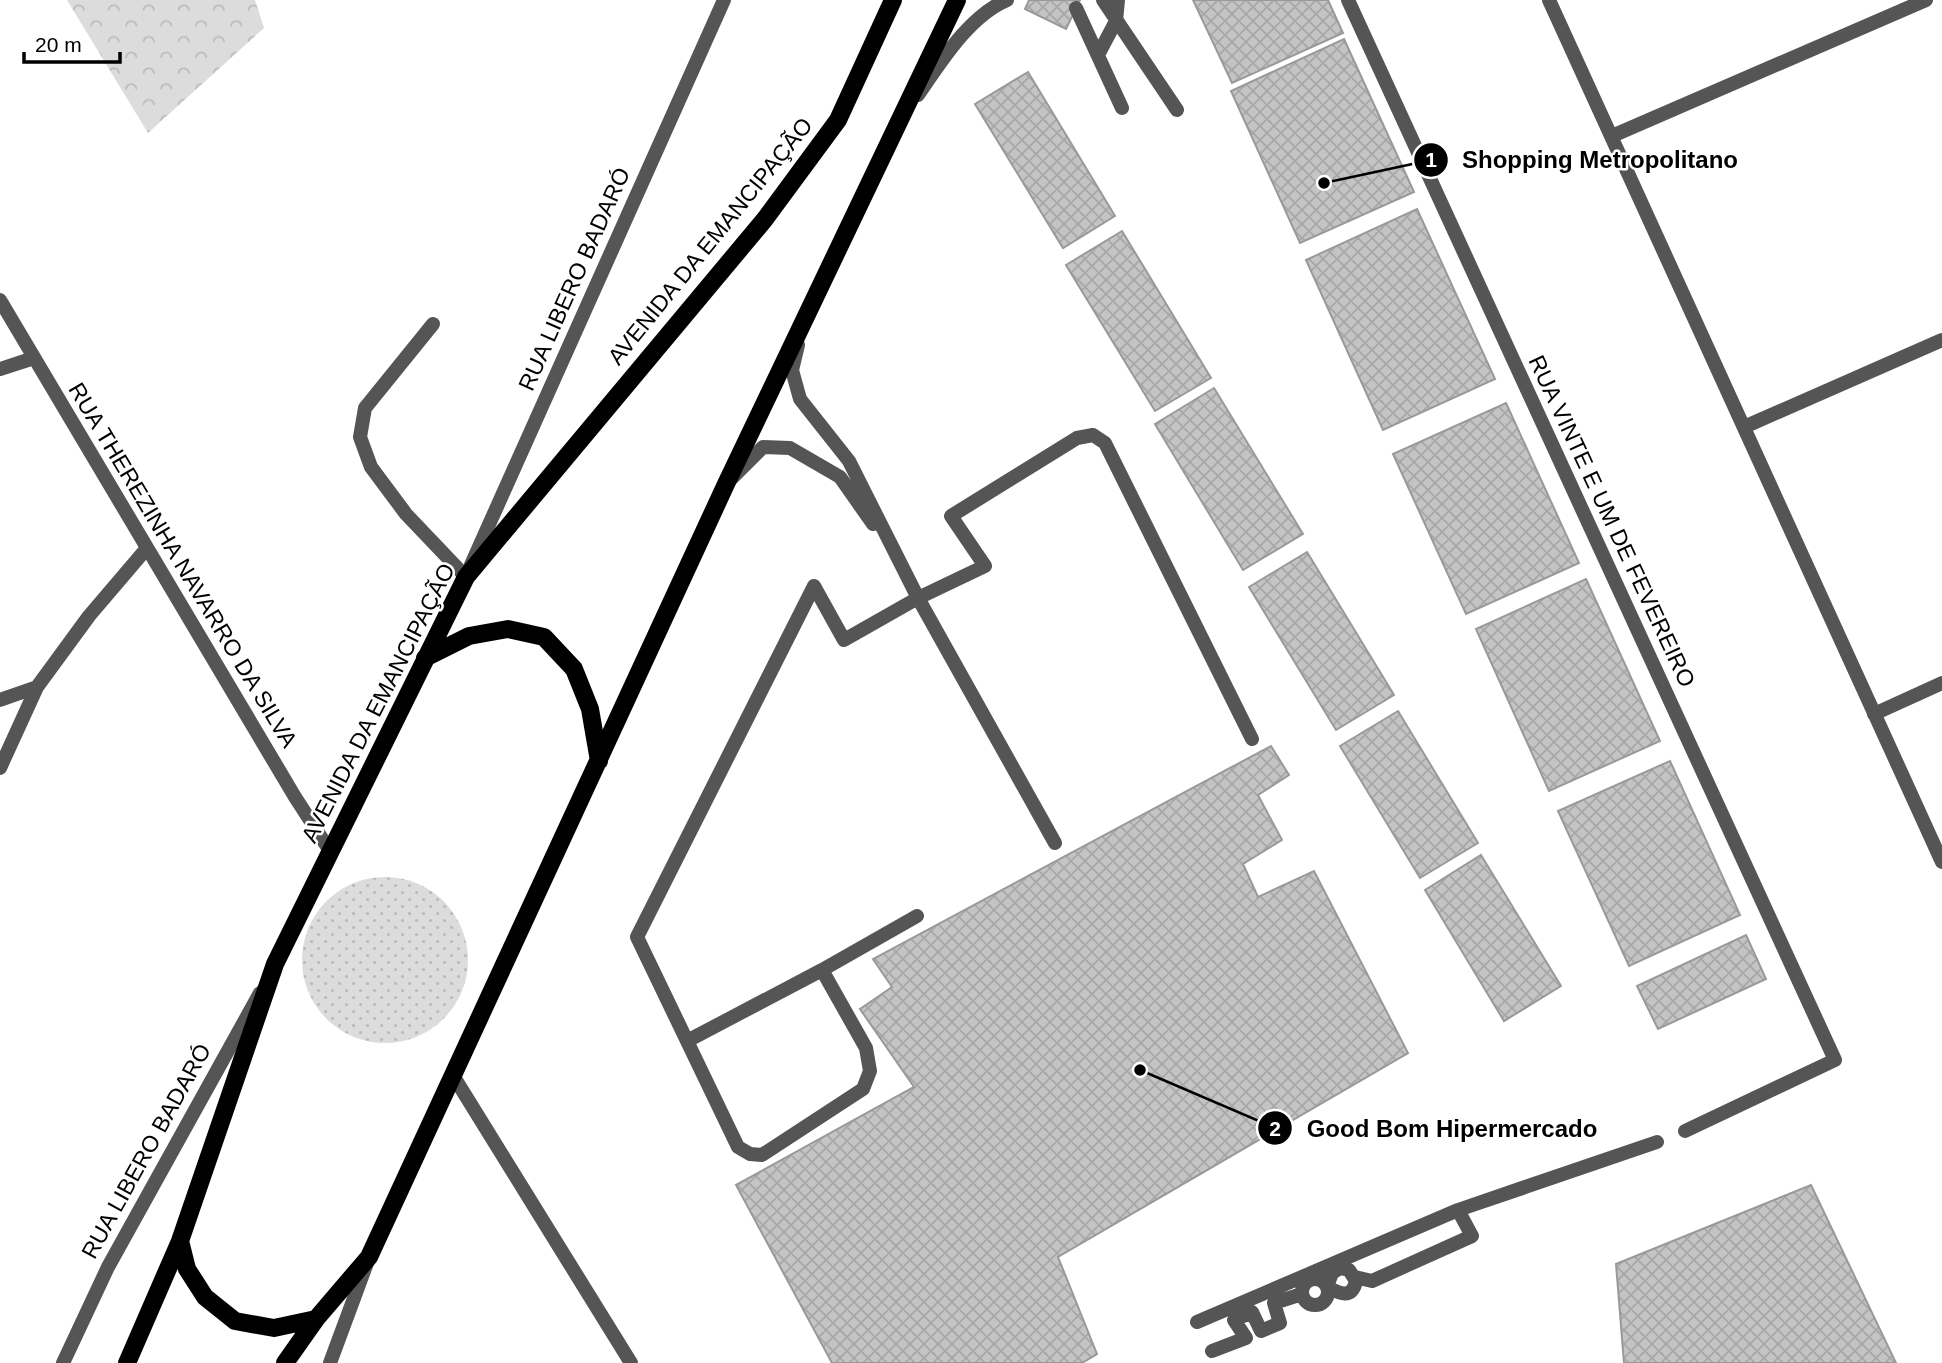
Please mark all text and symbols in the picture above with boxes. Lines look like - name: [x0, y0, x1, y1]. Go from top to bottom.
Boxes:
- scale bar: [24, 21, 121, 65]
- text: 20 m: [35, 33, 82, 56]
- street label: AVENIDA DA EMANCIPAÇÃO: [602, 112, 818, 370]
- callout: Shopping Metropolitano: [1413, 137, 1752, 182]
- text: Shopping Metropolitano: [1462, 146, 1738, 173]
- text: 1: [1425, 148, 1437, 171]
- street label: RUA LIBERO BADARÓ: [513, 163, 635, 395]
- street label: RUA VINTE E UM DE FEVEREIRO: [1524, 351, 1700, 691]
- street label: RUA THEREZINHA NAVARRO DA SILVA: [63, 378, 303, 753]
- street label: AVENIDA DA EMANCIPAÇÃO: [296, 559, 460, 847]
- street label: RUA LIBERO BADARÓ: [76, 1039, 216, 1263]
- callout: Good Bom Hipermercado: [1258, 1106, 1612, 1151]
- text: Good Bom Hipermercado: [1307, 1115, 1597, 1142]
- text: 2: [1269, 1117, 1281, 1140]

